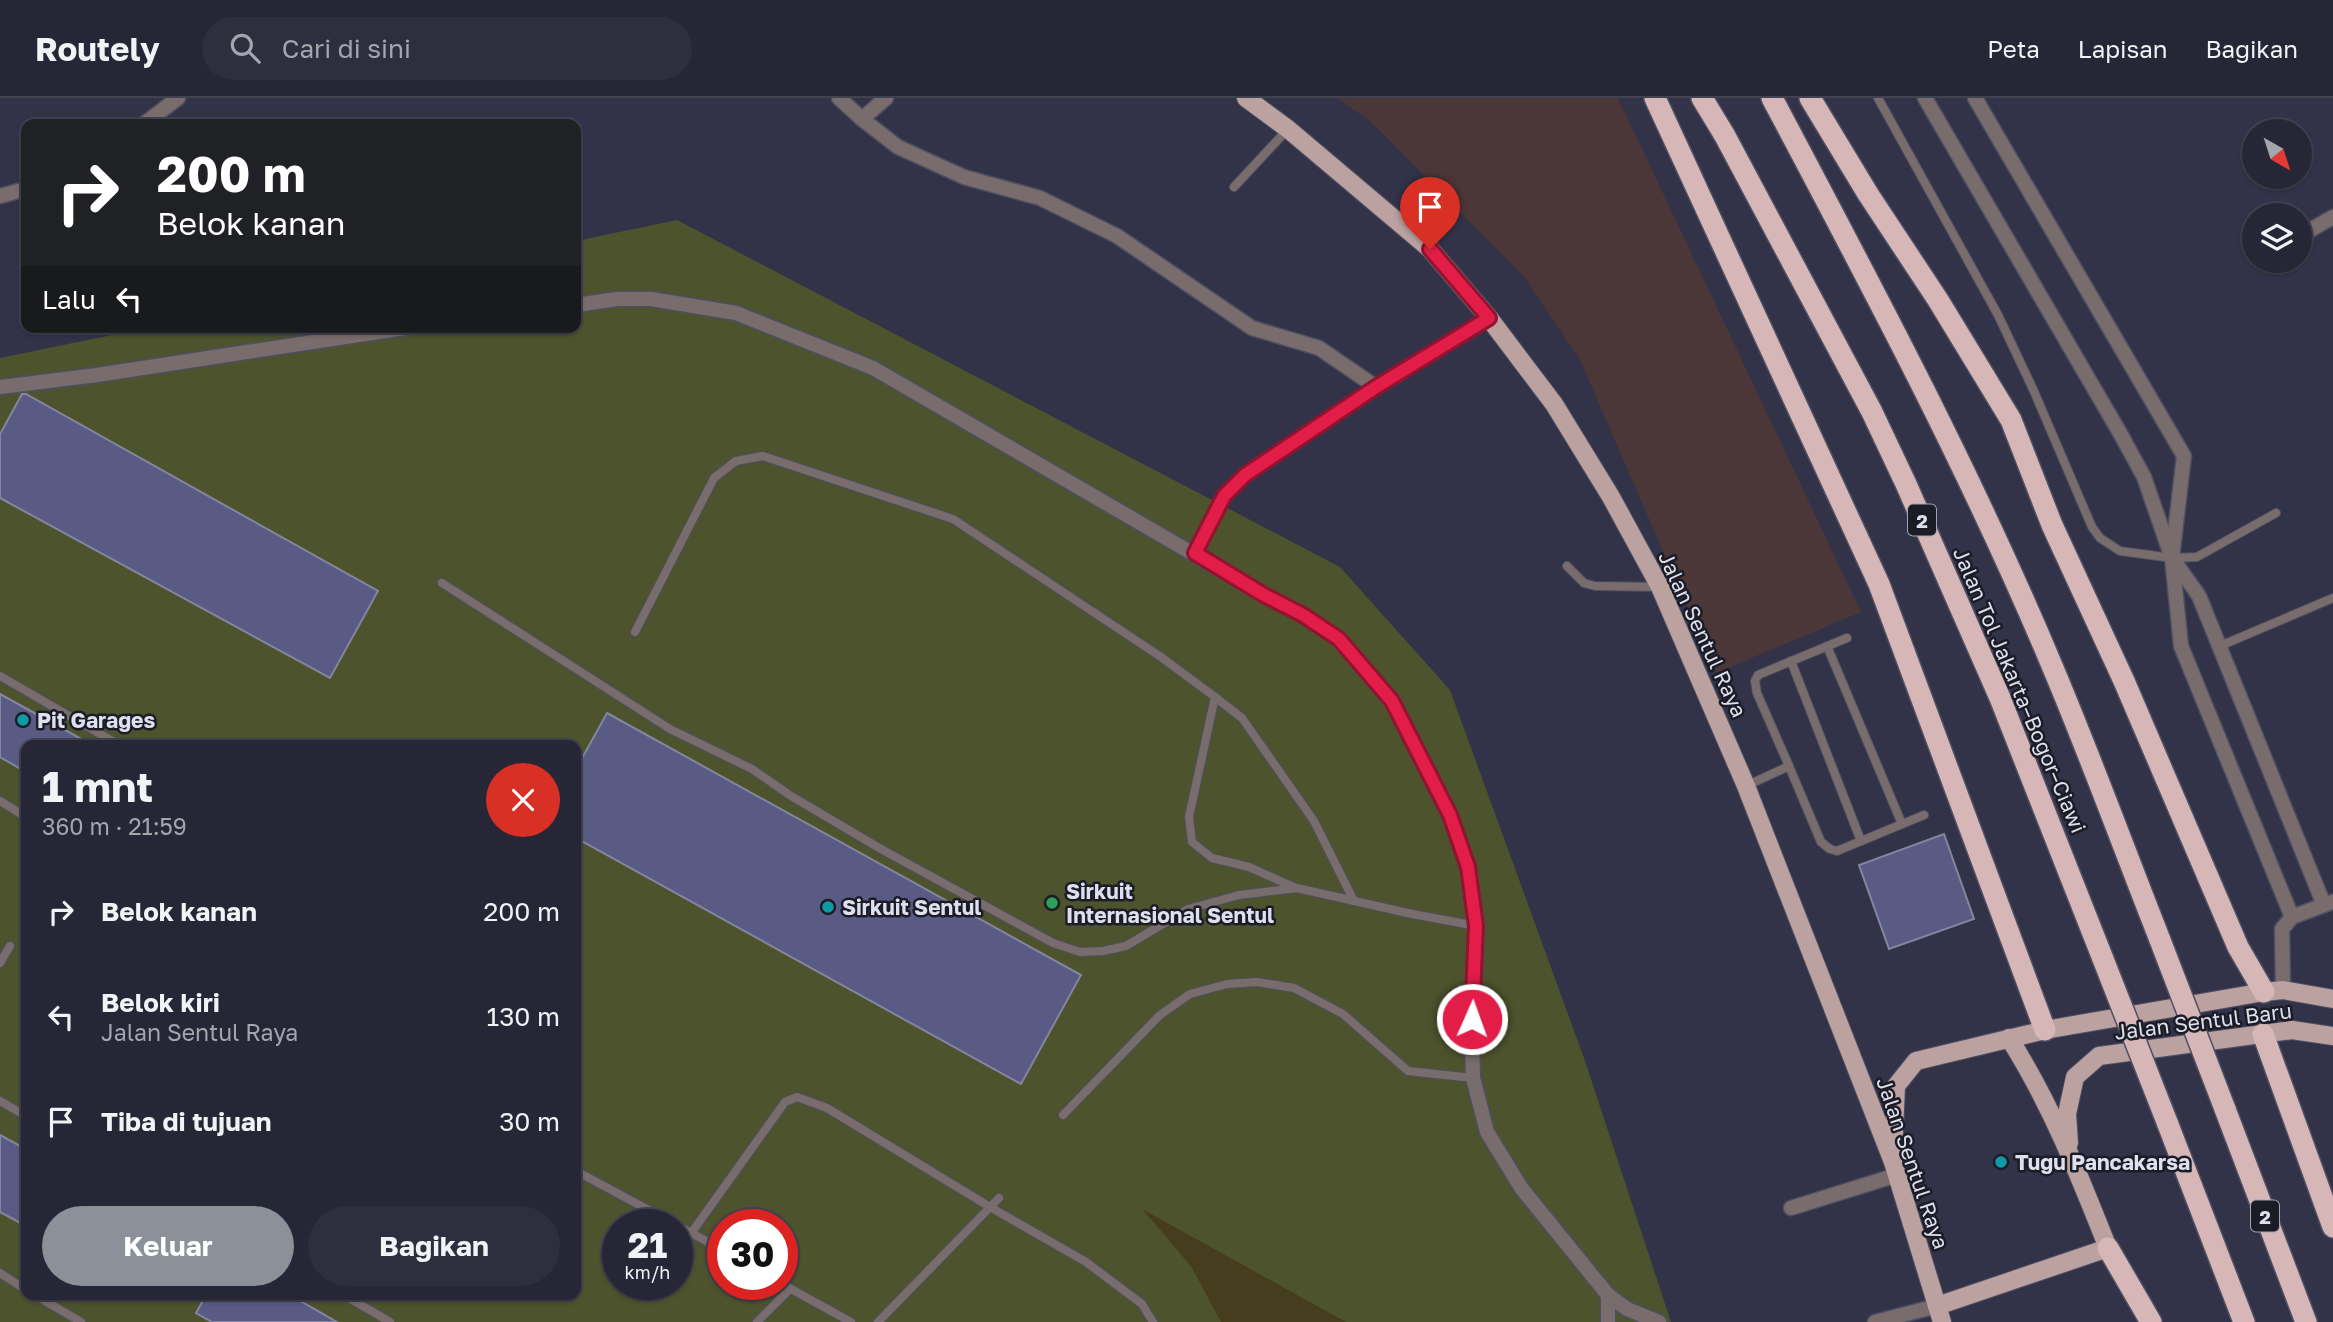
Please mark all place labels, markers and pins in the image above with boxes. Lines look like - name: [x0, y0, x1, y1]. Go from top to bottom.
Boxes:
- pin: [1400, 177, 1460, 249]
- place label: Pit Garages: [37, 707, 155, 733]
- marker: Pit Garages: [15, 712, 31, 728]
- place label: Sirkuit Internasional Sentul: [1066, 878, 1274, 928]
- place label: Sirkuit Sentul: [842, 894, 981, 920]
- marker: Sirkuit Internasional Sentul: [1044, 895, 1060, 911]
- marker: Sirkuit Sentul: [820, 899, 836, 915]
- place label: Tugu Pancakarsa: [2015, 1149, 2190, 1175]
- marker: Tugu Pancakarsa: [1993, 1154, 2009, 1170]

